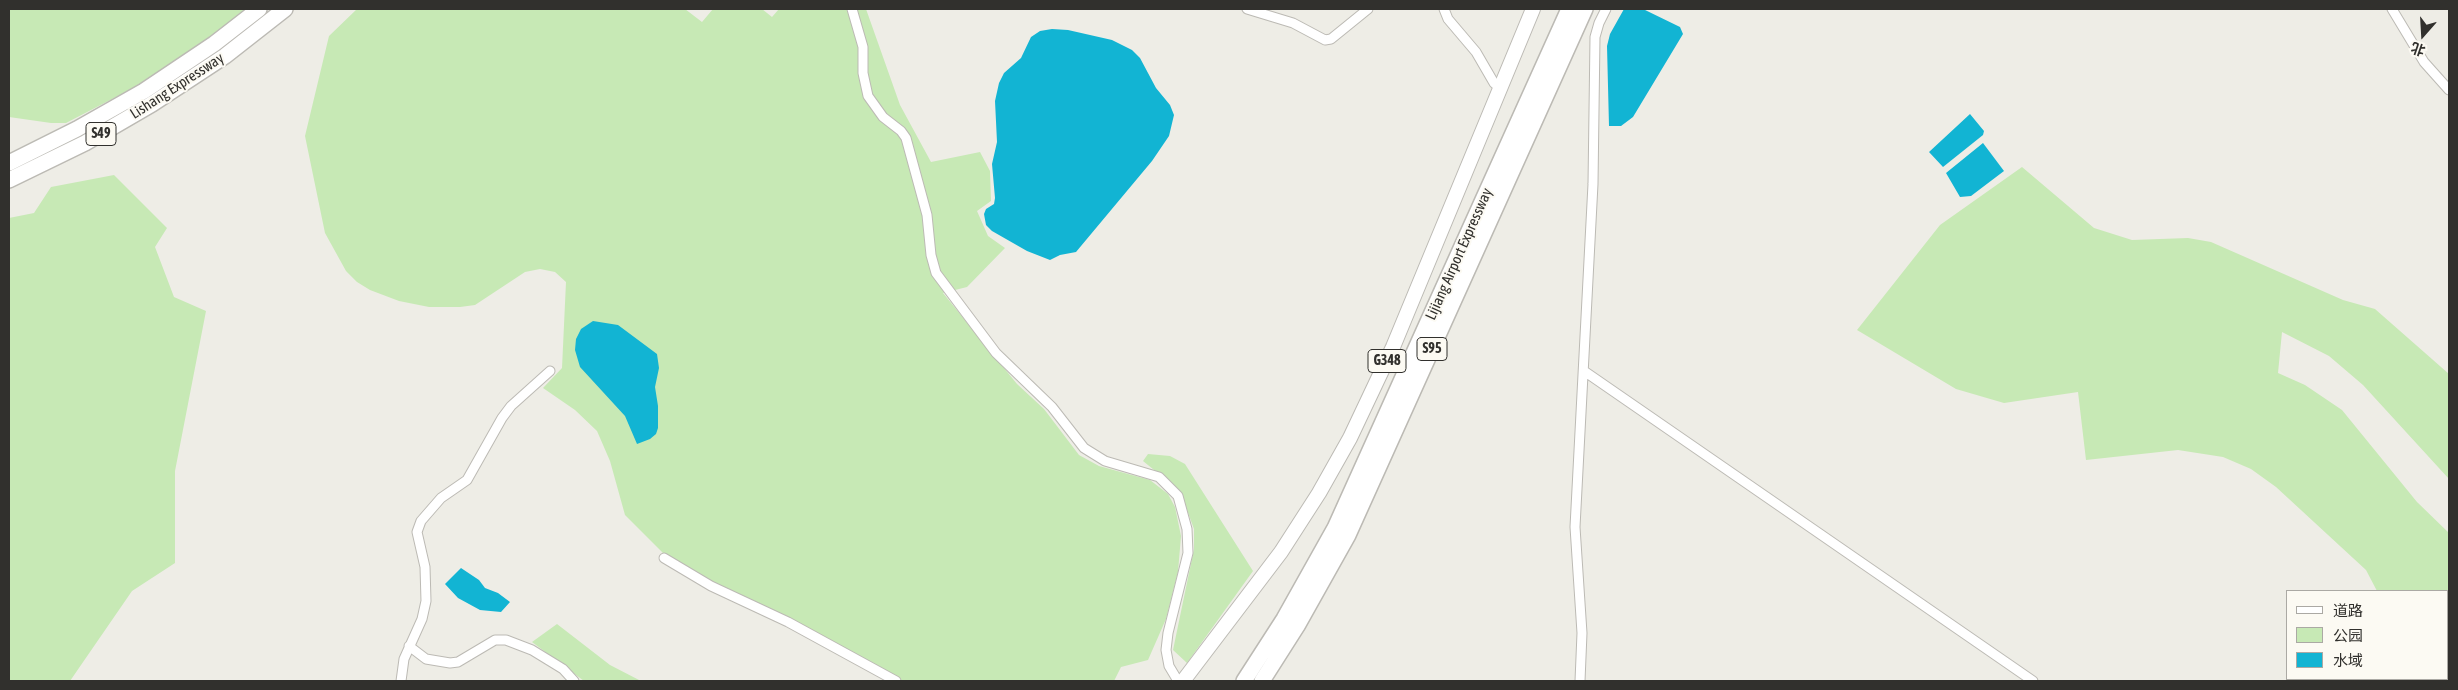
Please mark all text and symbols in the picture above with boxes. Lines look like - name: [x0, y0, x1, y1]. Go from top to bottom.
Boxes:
- north arrow: [2398, 10, 2448, 60]
- text: 北: [2409, 39, 2427, 59]
- street label: Lishang Expressway: [127, 49, 227, 123]
- road number: S49: [86, 122, 116, 146]
- street label: Lijiang Airport Expressway: [1422, 185, 1496, 323]
- road number: S95: [1417, 338, 1447, 360]
- road number: G348: [1368, 350, 1406, 372]
- legend: [2286, 590, 2448, 680]
- text: 道路: [2333, 602, 2363, 619]
- text: 公园: [2333, 627, 2363, 644]
- text: 水域: [2333, 652, 2363, 669]

